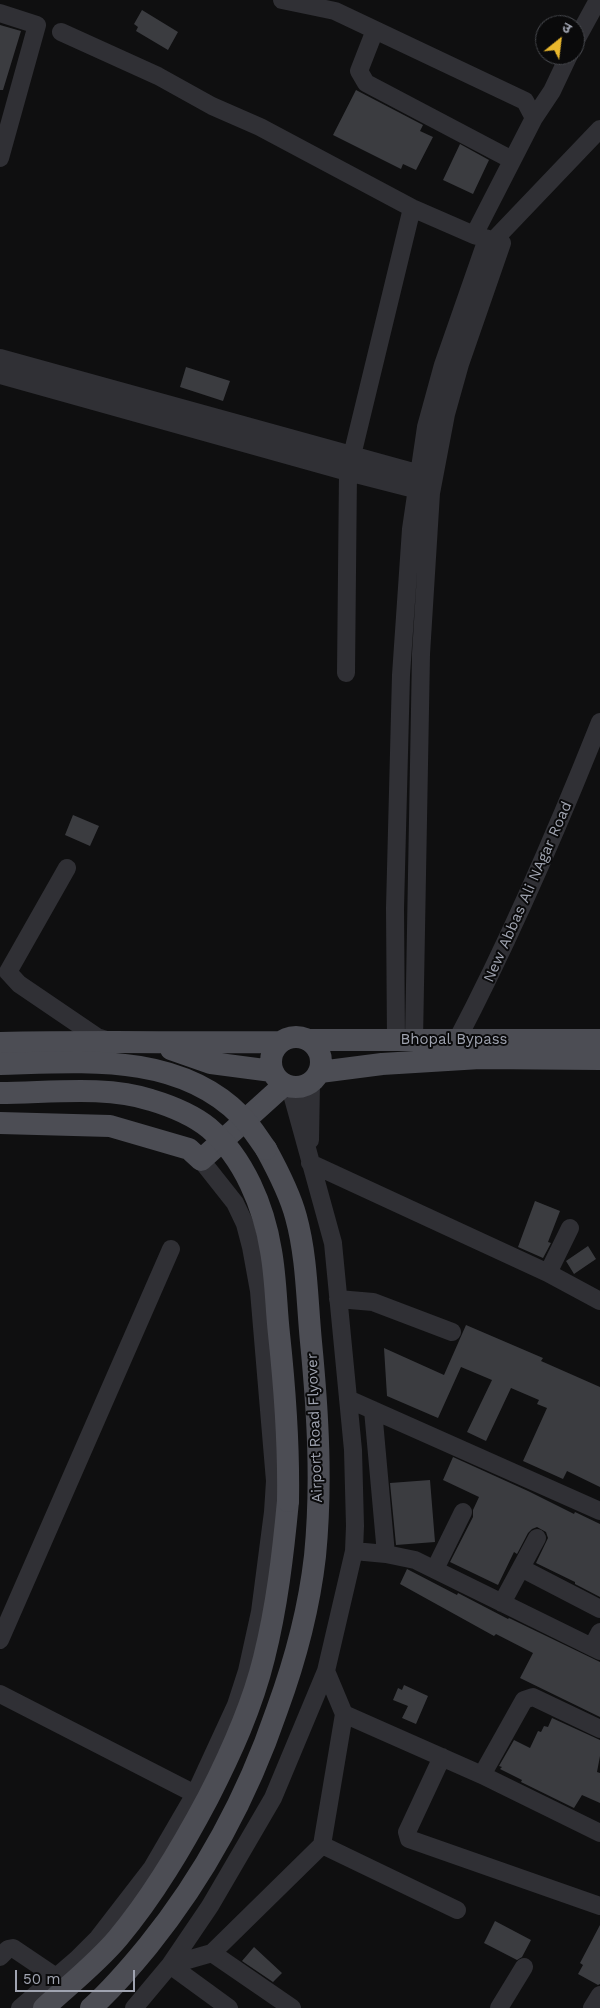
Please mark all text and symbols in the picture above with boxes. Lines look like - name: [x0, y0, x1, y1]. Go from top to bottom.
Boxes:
- north arrow: [535, 15, 585, 65]
- text: उ: [559, 19, 574, 37]
- street label: New Abbas Ali NAgar Road: [480, 799, 576, 985]
- street label: Bhopal Bypass: [401, 1031, 507, 1049]
- street label: Airport Road Flyover: [303, 1353, 327, 1503]
- scale bar: [18, 1960, 138, 1992]
- text: 50 m: [23, 1970, 60, 1988]

